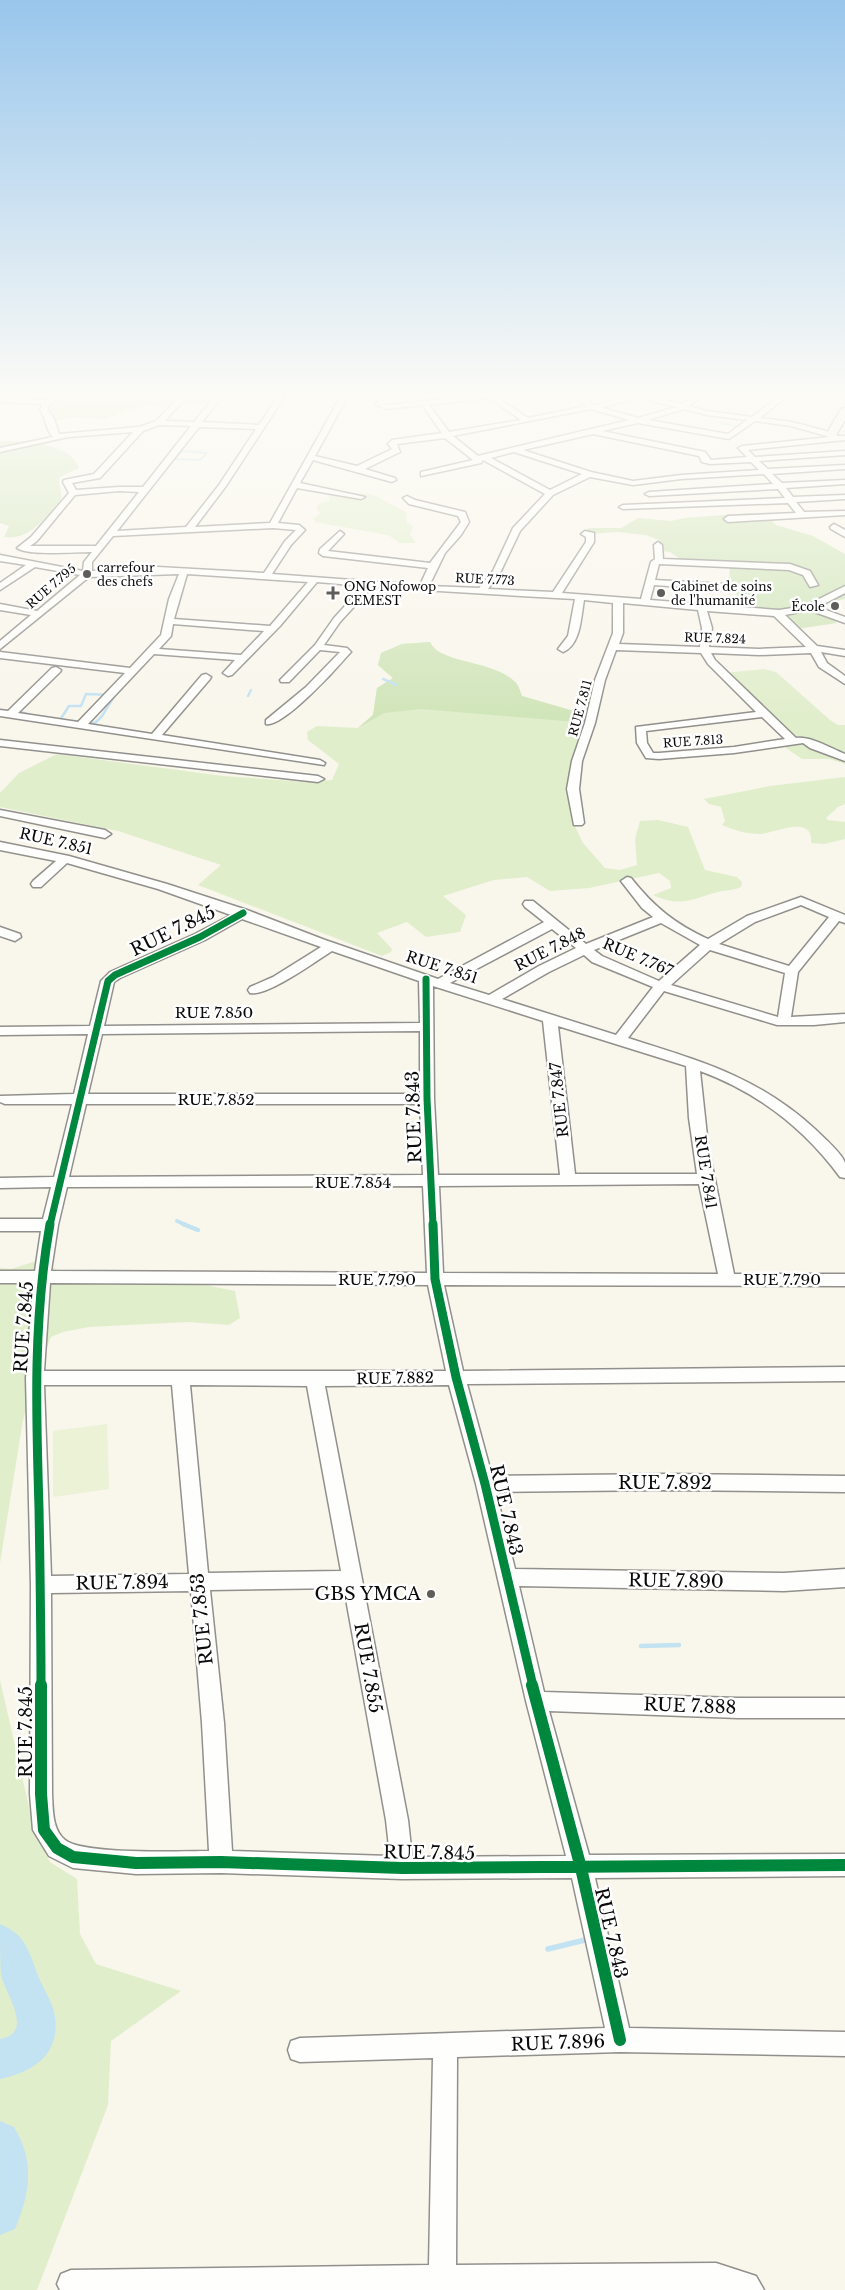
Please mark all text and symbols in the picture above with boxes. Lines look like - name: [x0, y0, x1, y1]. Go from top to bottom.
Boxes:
- street label: RUE 7.795: [23, 560, 79, 612]
- place label: carrefour des chefs: [97, 560, 155, 589]
- marker: carrefour des chefs: [81, 568, 93, 580]
- street label: RUE 7.773: [455, 570, 515, 588]
- place label: ONG Nofowop CEMEST: [344, 579, 436, 608]
- place label: Cabinet de soins de l'humanité: [671, 579, 772, 608]
- marker: ONG Nofowop CEMEST: [326, 586, 340, 600]
- marker: Cabinet de soins de l'humanité: [655, 587, 667, 599]
- place label: École: [791, 598, 825, 614]
- marker: École: [829, 600, 841, 612]
- street label: RUE 7.824: [684, 629, 746, 647]
- street label: RUE 7.811: [565, 678, 595, 738]
- street label: RUE 7.813: [662, 731, 724, 751]
- street label: RUE 7.851: [18, 823, 94, 859]
- street label: RUE 7.845: [127, 901, 219, 961]
- street label: RUE 7.848: [511, 923, 589, 975]
- street label: RUE 7.767: [600, 934, 677, 981]
- street label: RUE 7.851: [404, 946, 480, 988]
- street label: RUE 7.850: [175, 1003, 253, 1022]
- street label: RUE 7.847: [546, 1061, 572, 1139]
- street label: RUE 7.843: [401, 1070, 427, 1164]
- street label: RUE 7.852: [177, 1090, 255, 1109]
- street label: RUE 7.841: [691, 1134, 721, 1210]
- street label: RUE 7.854: [315, 1173, 391, 1192]
- street label: RUE 7.790: [338, 1270, 416, 1289]
- street label: RUE 7.790: [743, 1270, 821, 1289]
- street label: RUE 7.845: [10, 1280, 38, 1374]
- street label: RUE 7.882: [356, 1368, 434, 1388]
- street label: RUE 7.843: [485, 1462, 527, 1558]
- street label: RUE 7.892: [618, 1472, 712, 1494]
- street label: RUE 7.890: [628, 1569, 724, 1593]
- street label: RUE 7.894: [75, 1571, 169, 1595]
- street label: RUE 7.853: [186, 1572, 218, 1666]
- place label: GBS YMCA: [315, 1583, 422, 1605]
- marker: GBS YMCA: [425, 1588, 437, 1600]
- street label: RUE 7.855: [349, 1621, 387, 1715]
- street label: RUE 7.845: [15, 1686, 37, 1778]
- street label: RUE 7.888: [643, 1693, 737, 1719]
- street label: RUE 7.845: [383, 1841, 475, 1865]
- street label: RUE 7.843: [590, 1885, 632, 1981]
- street label: RUE 7.896: [510, 2030, 606, 2056]

